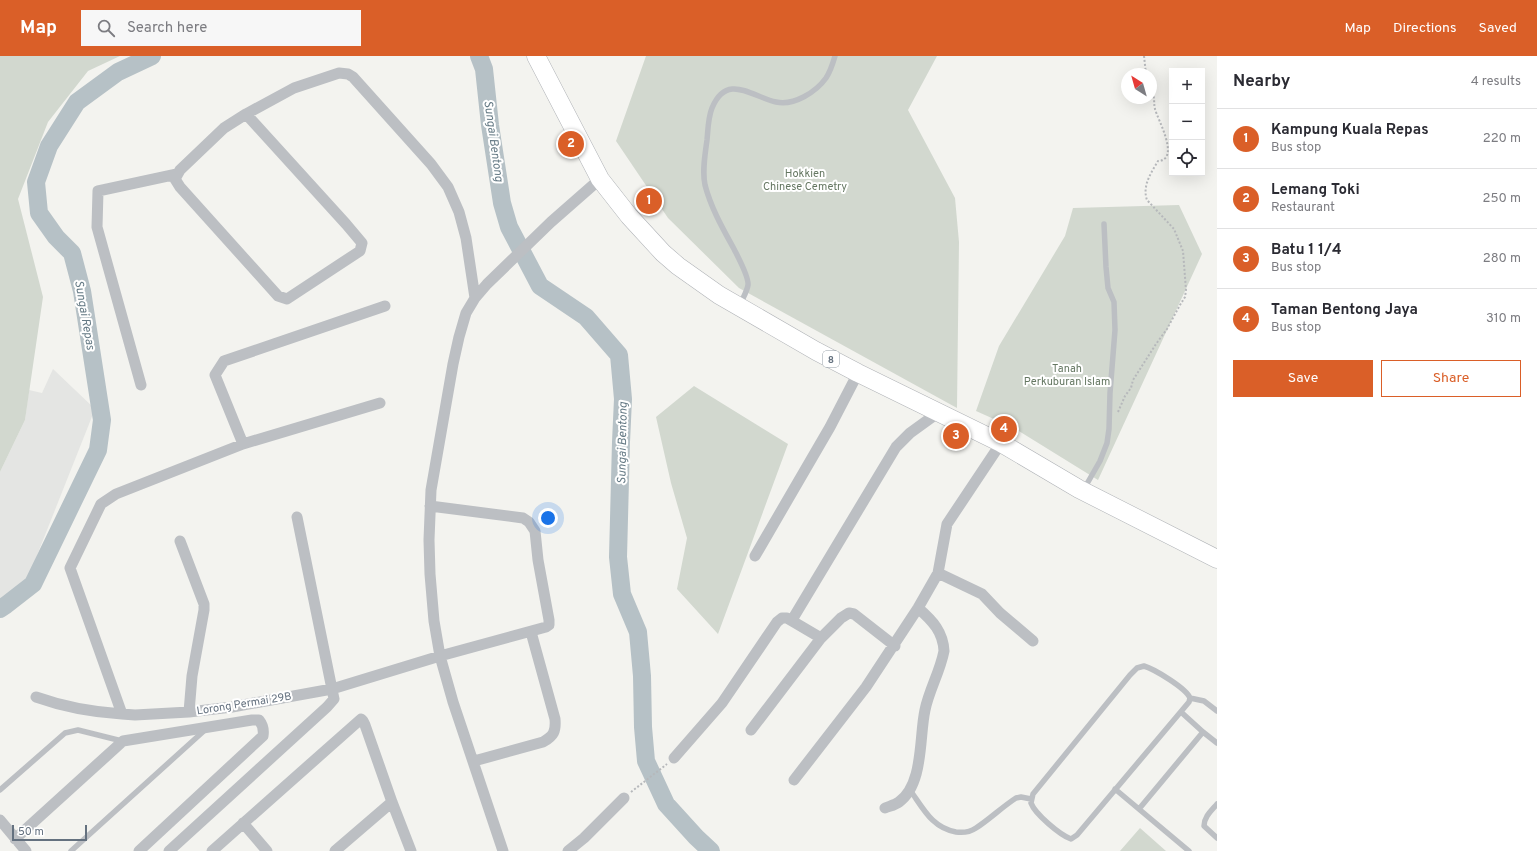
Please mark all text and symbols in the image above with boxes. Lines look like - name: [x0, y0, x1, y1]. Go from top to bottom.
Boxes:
- search box: [81, 10, 361, 46]
- text: Map: [20, 16, 57, 40]
- icon: search: [95, 17, 117, 39]
- text: Search here: [127, 19, 207, 38]
- text: Map: [1345, 20, 1371, 37]
- text: Directions: [1393, 20, 1457, 37]
- text: Saved: [1479, 20, 1517, 37]
- north arrow: [1121, 68, 1157, 104]
- map controls: [1169, 68, 1205, 176]
- button: +: [1169, 68, 1205, 104]
- text: Nearby: [1233, 71, 1290, 93]
- text: 4 results: [1471, 74, 1521, 90]
- water label: Sungai Bentong: [479, 99, 507, 183]
- button: −: [1169, 104, 1205, 140]
- text: Kampung Kuala Repas: [1271, 121, 1429, 140]
- pin: 2: [558, 129, 584, 159]
- text: 1: [1243, 131, 1249, 147]
- text: 220 m: [1483, 131, 1521, 147]
- button: locate: [1169, 140, 1205, 176]
- text: Bus stop: [1271, 140, 1321, 156]
- park label: Hokkien Chinese Cemetry: [763, 167, 847, 194]
- text: Lemang Toki: [1271, 181, 1360, 200]
- pin: 1: [636, 186, 662, 216]
- text: 2: [1242, 191, 1250, 207]
- text: 250 m: [1483, 191, 1521, 207]
- text: Restaurant: [1271, 200, 1335, 216]
- text: Batu 1 1/4: [1271, 241, 1342, 260]
- text: 3: [1242, 251, 1250, 267]
- text: 280 m: [1483, 251, 1521, 267]
- text: Bus stop: [1271, 260, 1321, 276]
- water label: Sungai Repas: [70, 279, 98, 352]
- text: Taman Bentong Jaya: [1271, 301, 1418, 320]
- text: 4: [1242, 311, 1250, 327]
- text: 310 m: [1486, 311, 1521, 327]
- text: Bus stop: [1271, 320, 1321, 336]
- road number: 8: [823, 351, 839, 367]
- button: Save: [1233, 360, 1373, 397]
- button: Share: [1381, 360, 1521, 397]
- park label: Tanah Perkuburan Islam: [1024, 362, 1110, 389]
- water label: Sungai Bentong: [614, 401, 632, 484]
- pin: 4: [991, 414, 1017, 444]
- pin: 3: [943, 421, 969, 451]
- your location: [538, 508, 558, 528]
- street label: Lorong Permai 29B: [196, 690, 293, 718]
- scale bar: [12, 823, 87, 842]
- text: 50 m: [18, 825, 44, 839]

